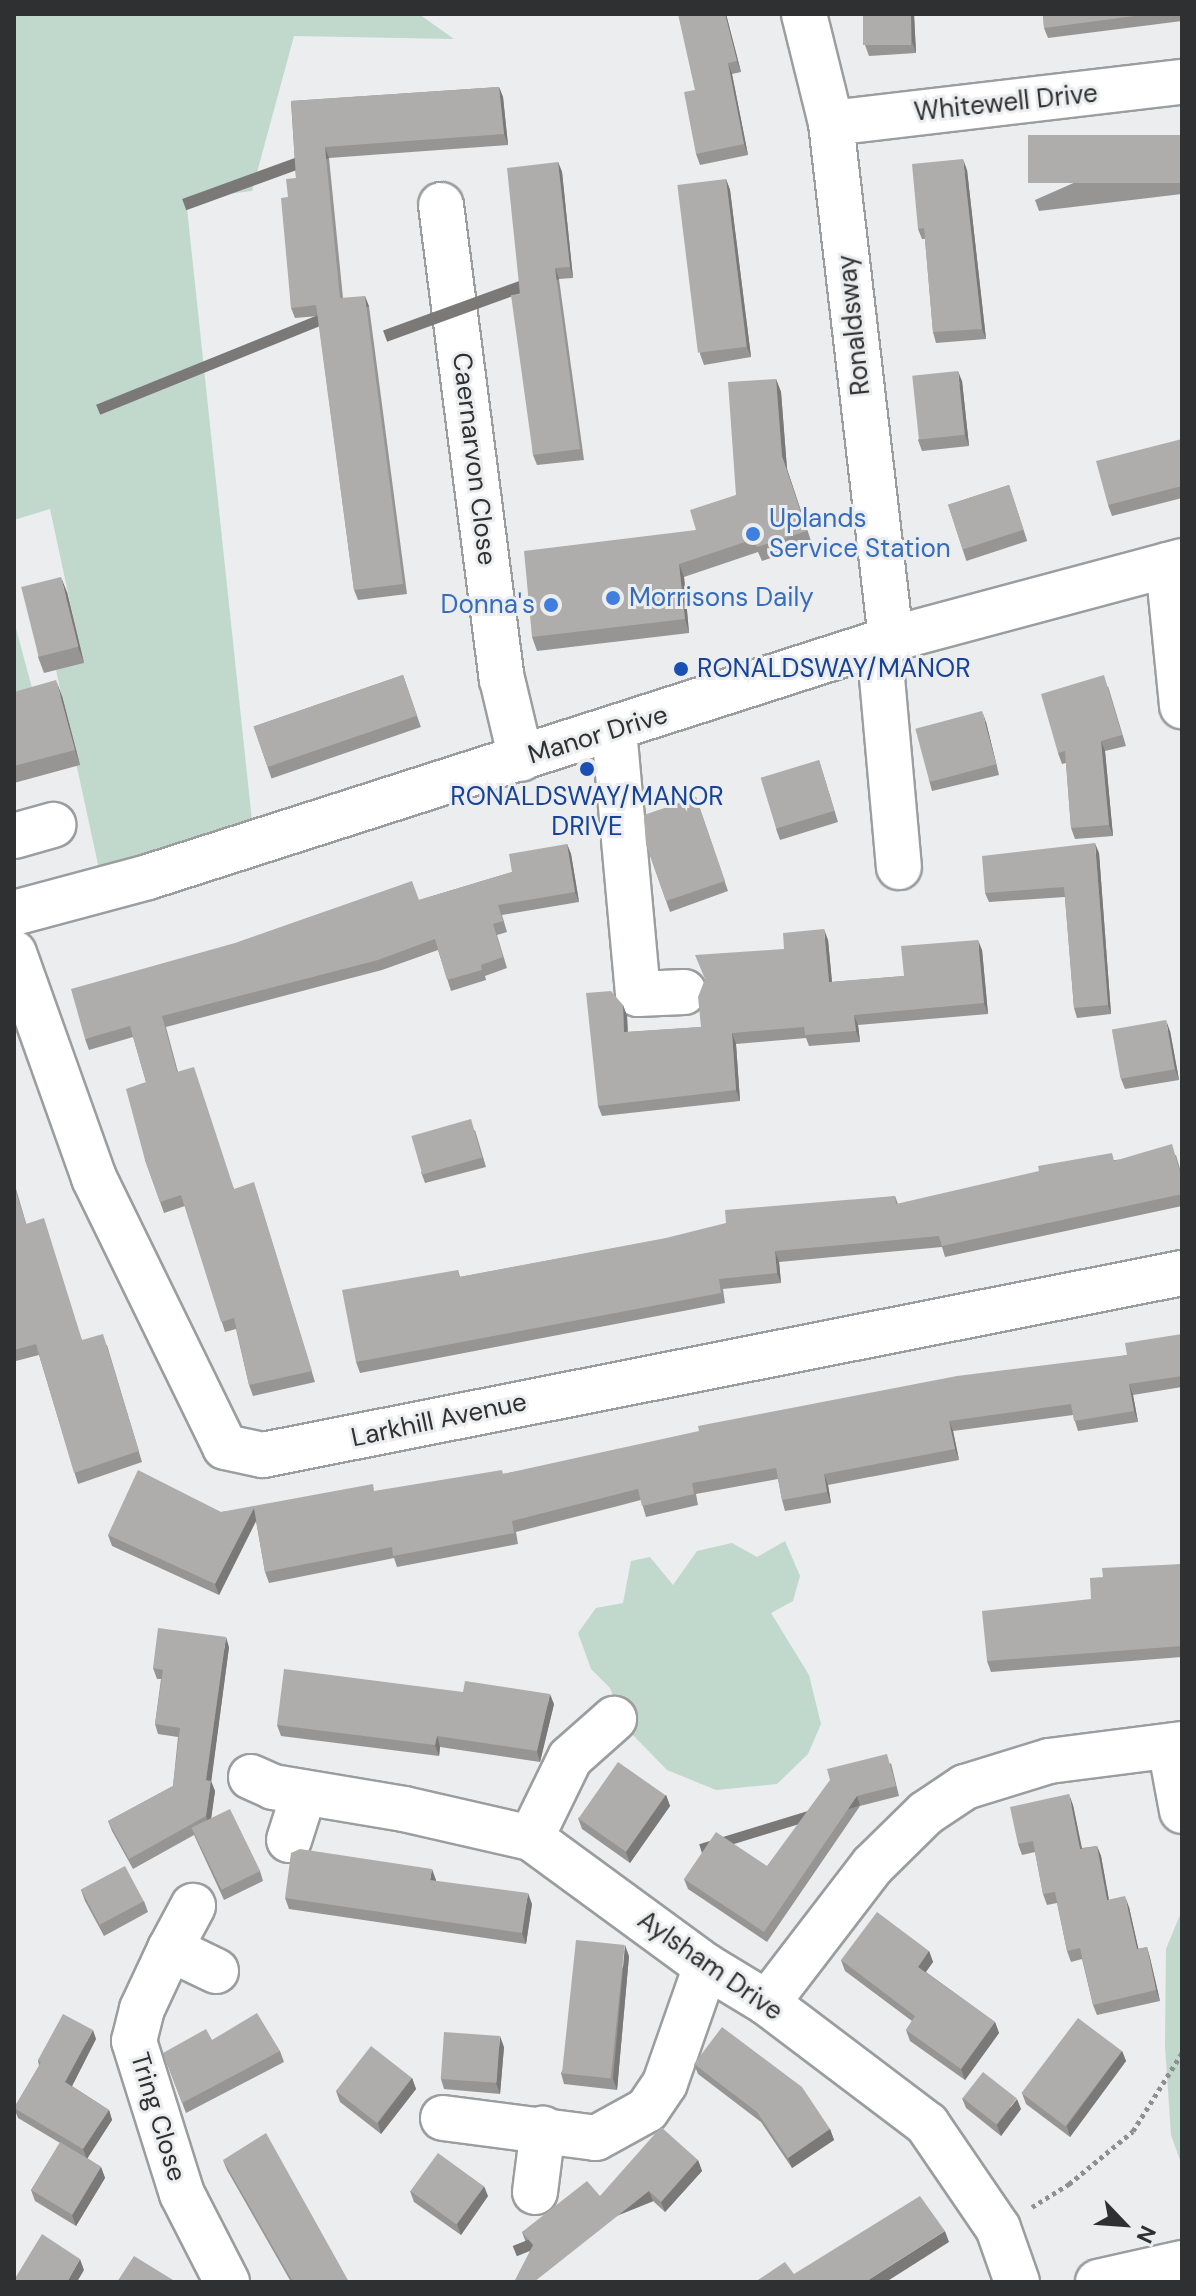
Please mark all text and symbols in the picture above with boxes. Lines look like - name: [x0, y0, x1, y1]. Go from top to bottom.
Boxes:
- street label: Whitewell Drive: [913, 78, 1099, 128]
- street label: Ronaldsway: [831, 253, 877, 397]
- street label: Caernarvon Close: [445, 351, 503, 567]
- place label: Uplands Service Station: [769, 503, 951, 564]
- marker: Uplands Service Station: [744, 525, 762, 543]
- place label: Morrisons Daily: [629, 582, 814, 614]
- place label: Donna's: [441, 589, 535, 621]
- marker: Morrisons Daily: [604, 589, 622, 607]
- marker: Donna's: [542, 596, 560, 614]
- place label: RONALDSWAY/MANOR: [697, 653, 971, 685]
- marker: RONALDSWAY/MANOR: [672, 660, 690, 678]
- street label: Manor Drive: [524, 699, 672, 771]
- marker: RONALDSWAY/MANOR DRIVE: [578, 760, 596, 778]
- place label: RONALDSWAY/MANOR DRIVE: [450, 781, 724, 842]
- street label: Larkhill Avenue: [348, 1386, 530, 1454]
- street label: Aylsham Drive: [632, 1905, 788, 2027]
- street label: Tring Close: [124, 2049, 192, 2185]
- north arrow: [1084, 2184, 1164, 2264]
- text: N: [1130, 2221, 1163, 2248]

